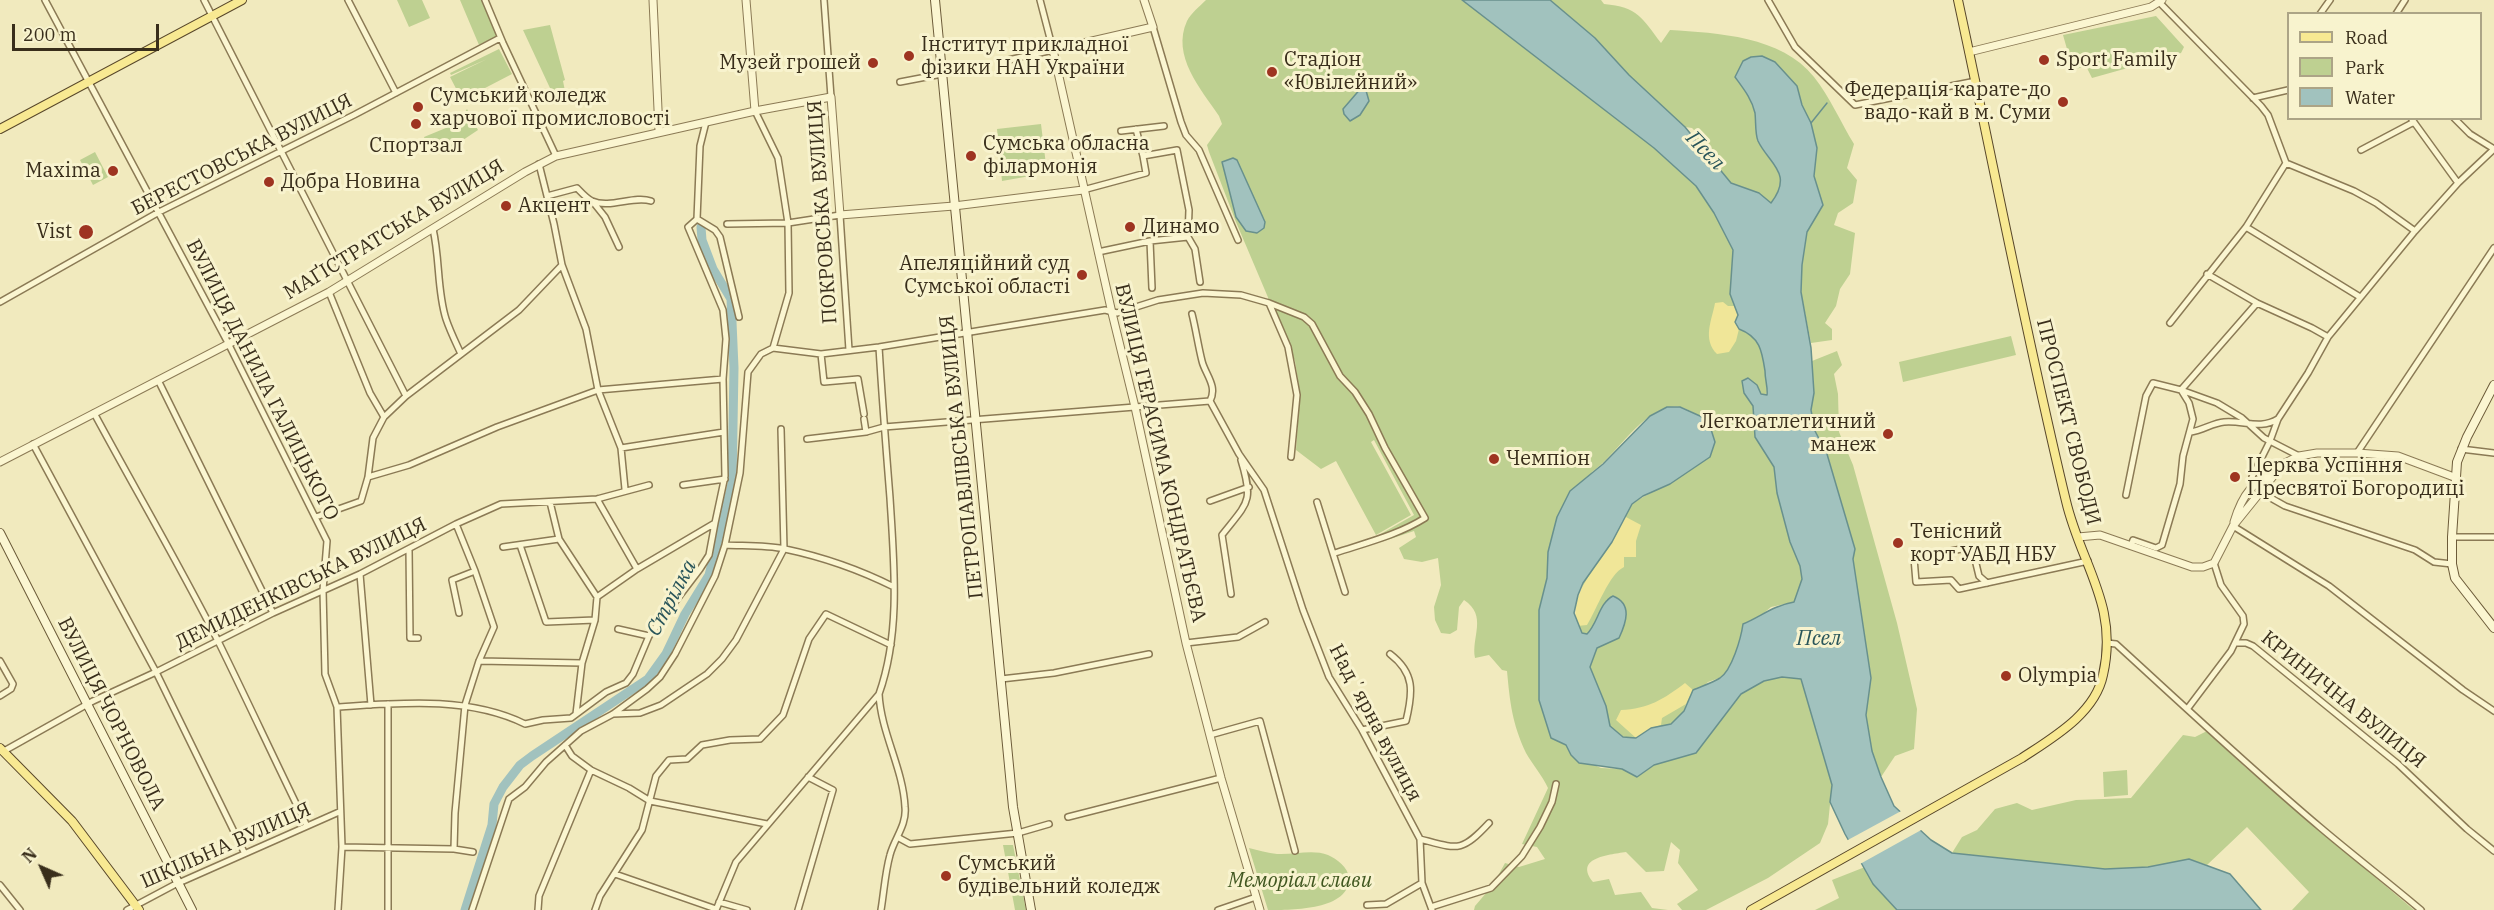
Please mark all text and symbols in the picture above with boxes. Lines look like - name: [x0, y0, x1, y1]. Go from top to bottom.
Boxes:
- scale bar: [15, 12, 162, 50]
- legend: [2287, 12, 2482, 120]
- text: 200 m: [23, 23, 77, 46]
- text: Road: [2345, 26, 2388, 49]
- place label: Інститут прикладної фізики НАН України: [921, 33, 1128, 80]
- place label: Стадіон «Ювілейний»: [1284, 48, 1417, 95]
- place label: Sport Family: [2056, 48, 2177, 72]
- marker: Інститут прикладної фізики НАН України: [902, 49, 916, 63]
- place label: Музей грошей: [719, 51, 861, 75]
- marker: Sport Family: [2037, 53, 2051, 67]
- marker: Музей грошей: [866, 56, 880, 70]
- text: Park: [2345, 56, 2384, 79]
- marker: Стадіон «Ювілейний»: [1265, 65, 1279, 79]
- place label: Федерація карате-до вадо-кай в м. Суми: [1844, 78, 2051, 125]
- place label: Сумський коледж харчової промисловості: [430, 84, 670, 131]
- text: Water: [2345, 86, 2395, 109]
- street label: БЕРЕСТОВСЬКА ВУЛИЦЯ: [128, 89, 356, 221]
- marker: Федерація карате-до вадо-кай в м. Суми: [2056, 95, 2070, 109]
- street label: ПОКРОВСЬКА ВУЛИЦЯ: [803, 99, 843, 325]
- marker: Сумський коледж харчової промисловості: [411, 100, 425, 114]
- marker: Спортзал: [409, 117, 423, 131]
- water label: Псел: [1680, 126, 1730, 176]
- place label: Сумська обласна філармонія: [983, 132, 1150, 179]
- place label: Спортзал: [369, 134, 463, 158]
- marker: Сумська обласна філармонія: [964, 149, 978, 163]
- street label: МАҐІСТРАТСЬКА ВУЛИЦЯ: [280, 155, 508, 305]
- place label: Maxima: [25, 159, 101, 183]
- marker: Maxima: [106, 164, 120, 178]
- place label: Добра Новина: [281, 170, 420, 194]
- marker: Добра Новина: [262, 175, 276, 189]
- place label: Акцент: [518, 194, 591, 218]
- marker: Акцент: [499, 199, 513, 213]
- place label: Динамо: [1142, 215, 1219, 239]
- place label: Vist: [36, 220, 72, 244]
- marker: Динамо: [1123, 220, 1137, 234]
- marker: Vist: [77, 223, 95, 241]
- street label: ВУЛИЦЯ ДАНИЛА ГАЛИЦЬКОГО: [180, 235, 344, 525]
- place label: Апеляційний суд Сумської області: [899, 252, 1070, 299]
- marker: Апеляційний суд Сумської області: [1075, 268, 1089, 282]
- street label: ВУЛИЦЯ ГЕРАСИМА КОНДРАТЬЄВА: [1109, 281, 1211, 625]
- street label: ПЕТРОПАВЛІВСЬКА ВУЛИЦЯ: [935, 314, 989, 600]
- street label: ПРОСПЕКТ СВОБОДИ: [2031, 316, 2105, 528]
- place label: Легкоатлетичний манеж: [1700, 410, 1876, 457]
- marker: Легкоатлетичний манеж: [1881, 427, 1895, 441]
- place label: Чемпіон: [1506, 447, 1590, 471]
- marker: Чемпіон: [1487, 452, 1501, 466]
- place label: Церква Успіння Пресвятої Богородиці: [2247, 454, 2465, 501]
- marker: Церква Успіння Пресвятої Богородиці: [2228, 470, 2242, 484]
- street label: ДЕМИДЕНКІВСЬКА ВУЛИЦЯ: [171, 513, 431, 655]
- place label: Тенісний корт УАБД НБУ: [1910, 520, 2056, 567]
- marker: Тенісний корт УАБД НБУ: [1891, 536, 1905, 550]
- water label: Стрілка: [642, 556, 702, 640]
- street label: ВУЛИЦЯ ЧОРНОВОЛА: [52, 613, 170, 815]
- water label: Псел: [1797, 626, 1841, 652]
- street label: КРИНИЧНА ВУЛИЦЯ: [2256, 626, 2430, 774]
- street label: Надʼярна вулиця: [1323, 640, 1427, 806]
- place label: Olympia: [2018, 664, 2098, 688]
- marker: Olympia: [1999, 669, 2013, 683]
- street label: ШКІЛЬНА ВУЛИЦЯ: [137, 798, 315, 894]
- north arrow: [12, 838, 72, 898]
- text: N: [18, 844, 41, 867]
- place label: Сумський будівельний коледж: [958, 852, 1160, 899]
- marker: Сумський будівельний коледж: [939, 869, 953, 883]
- park label: Меморіал слави: [1228, 869, 1372, 893]

